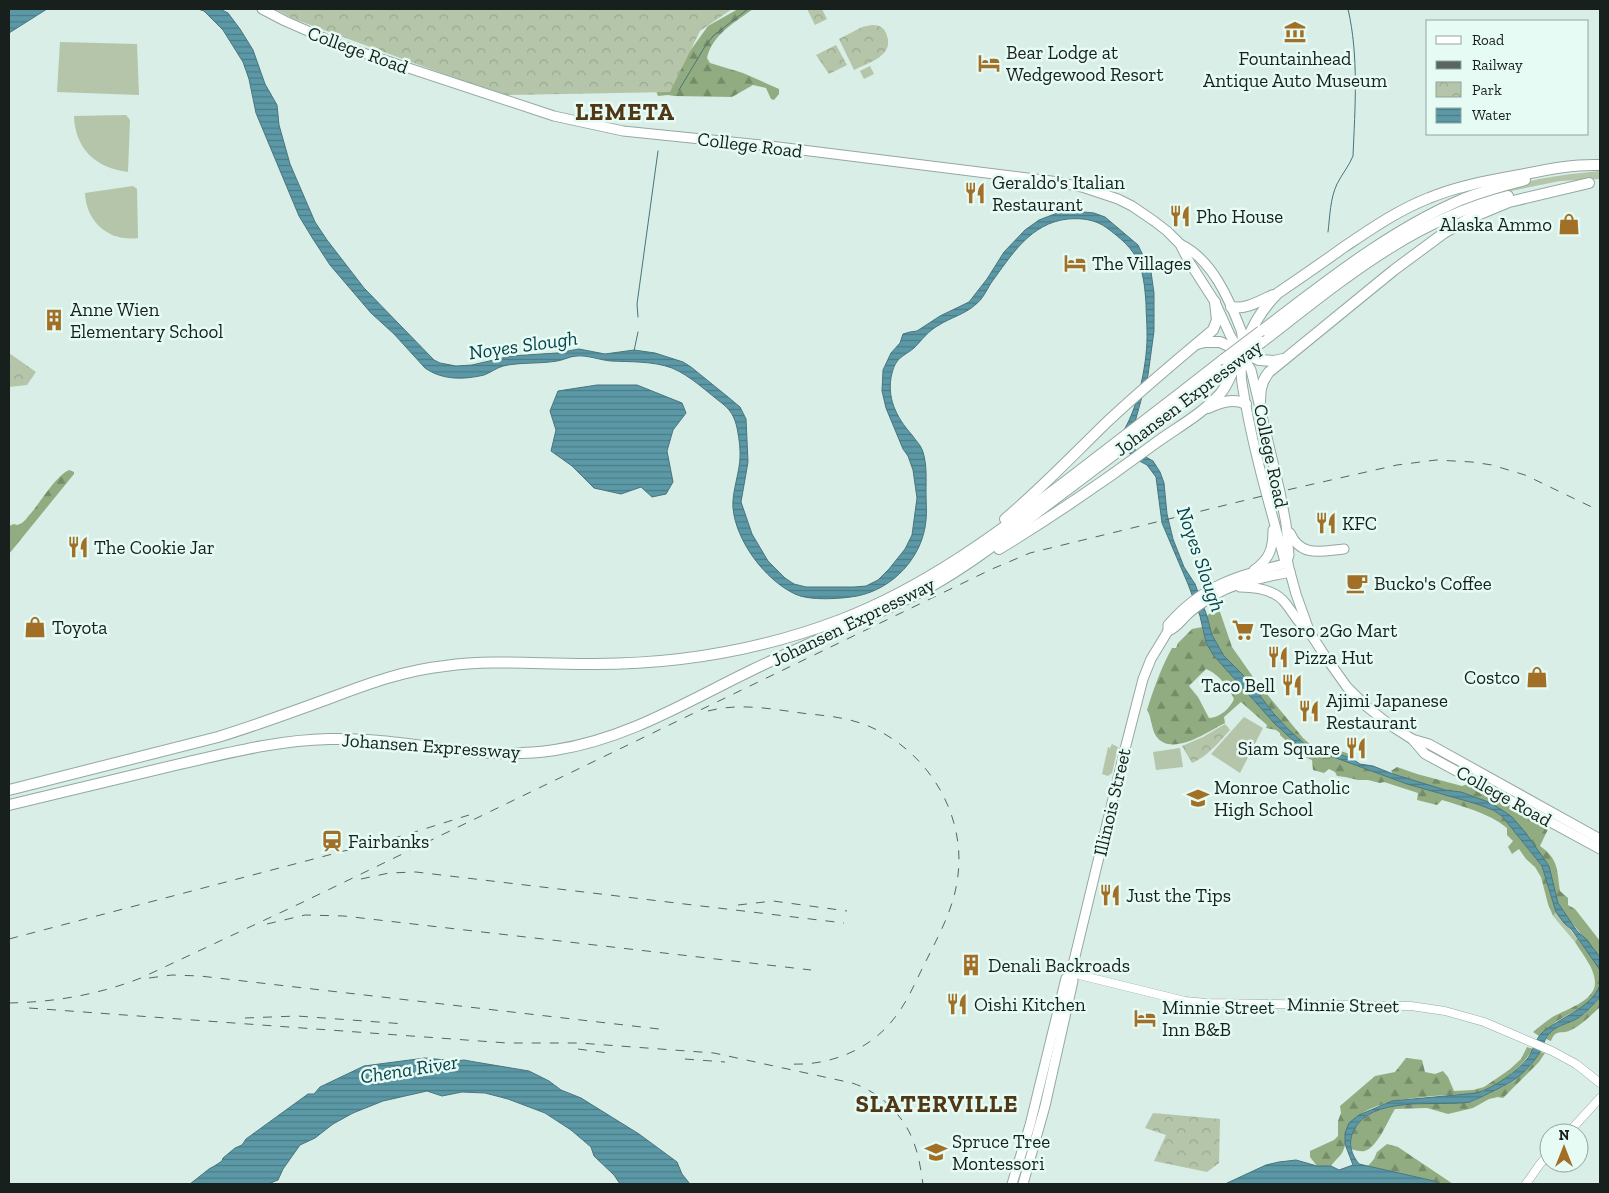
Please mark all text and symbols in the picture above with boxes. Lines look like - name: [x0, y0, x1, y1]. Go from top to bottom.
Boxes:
- museum icon: Fountainhead Antique Auto Museum: [1282, 19, 1308, 45]
- legend: [1426, 20, 1589, 135]
- street label: College Road: [304, 21, 412, 79]
- text: Road: [1472, 31, 1505, 49]
- place label: Bear Lodge at Wedgewood Resort: [1006, 41, 1164, 86]
- place label: Fountainhead Antique Auto Museum: [1203, 47, 1388, 92]
- hotel icon: Bear Lodge at Wedgewood Resort: [976, 50, 1002, 76]
- text: Railway: [1472, 56, 1523, 74]
- text: Park: [1472, 81, 1502, 99]
- district label: LEMETA: [575, 97, 675, 126]
- text: Water: [1472, 106, 1512, 124]
- street label: College Road: [696, 127, 804, 163]
- place label: Geraldo's Italian Restaurant: [992, 171, 1125, 216]
- restaurant icon: Geraldo's Italian Restaurant: [962, 180, 988, 206]
- restaurant icon: Pho House: [1167, 203, 1193, 229]
- place label: Pho House: [1196, 205, 1283, 228]
- shop icon: Alaska Ammo: [1556, 211, 1582, 237]
- place label: Alaska Ammo: [1439, 213, 1552, 236]
- hotel icon: The Villages: [1062, 250, 1088, 276]
- place label: The Villages: [1092, 252, 1191, 275]
- place label: Anne Wien Elementary School: [70, 298, 223, 343]
- building icon: Anne Wien Elementary School: [41, 307, 67, 333]
- water label: Noyes Slough: [467, 325, 579, 365]
- street label: Johansen Expressway: [1110, 335, 1267, 461]
- street label: College Road: [1249, 402, 1293, 511]
- water label: Noyes Slough: [1172, 503, 1230, 615]
- restaurant icon: KFC: [1313, 510, 1339, 536]
- place label: KFC: [1342, 512, 1377, 535]
- restaurant icon: The Cookie Jar: [65, 534, 91, 560]
- place label: The Cookie Jar: [94, 536, 215, 559]
- cafe icon: Bucko's Coffee: [1344, 570, 1370, 596]
- street label: Johansen Expressway: [767, 572, 939, 672]
- place label: Bucko's Coffee: [1374, 572, 1492, 595]
- shop icon: Toyota: [22, 614, 48, 640]
- place label: Toyota: [52, 616, 107, 639]
- supermarket icon: Tesoro 2Go Mart: [1230, 617, 1256, 643]
- place label: Tesoro 2Go Mart: [1260, 619, 1397, 642]
- restaurant icon: Pizza Hut: [1265, 644, 1291, 670]
- place label: Pizza Hut: [1294, 646, 1373, 669]
- shop icon: Costco: [1524, 664, 1550, 690]
- place label: Costco: [1464, 666, 1520, 689]
- restaurant icon: Taco Bell: [1279, 672, 1305, 698]
- place label: Taco Bell: [1201, 674, 1275, 697]
- place label: Ajimi Japanese Restaurant: [1326, 689, 1448, 734]
- restaurant icon: Ajimi Japanese Restaurant: [1296, 698, 1322, 724]
- street label: Johansen Expressway: [341, 728, 521, 764]
- restaurant icon: Siam Square: [1343, 735, 1369, 761]
- place label: Siam Square: [1238, 737, 1340, 760]
- street label: Illinois Street: [1088, 746, 1136, 858]
- street label: College Road: [1452, 760, 1556, 832]
- place label: Monroe Catholic High School: [1214, 776, 1350, 821]
- school or university icon: Monroe Catholic High School: [1185, 785, 1211, 811]
- station icon: Fairbanks: [319, 828, 345, 854]
- place label: Fairbanks: [348, 830, 429, 853]
- restaurant icon: Just the Tips: [1097, 882, 1123, 908]
- place label: Just the Tips: [1126, 884, 1231, 907]
- building icon: Denali Backroads: [958, 952, 984, 978]
- place label: Denali Backroads: [988, 954, 1130, 977]
- restaurant icon: Oishi Kitchen: [944, 991, 970, 1017]
- place label: Oishi Kitchen: [974, 993, 1086, 1016]
- street label: Minnie Street: [1287, 993, 1399, 1017]
- place label: Minnie Street Inn B&B: [1162, 996, 1274, 1041]
- hotel icon: Minnie Street Inn B&B: [1132, 1005, 1158, 1031]
- water label: Chena River: [359, 1049, 460, 1089]
- district label: SLATERVILLE: [855, 1089, 1019, 1118]
- north arrow: [1539, 1123, 1589, 1173]
- text: N: [1559, 1127, 1570, 1144]
- place label: Spruce Tree Montessori: [952, 1130, 1050, 1175]
- school or university icon: Spruce Tree Montessori: [923, 1139, 949, 1165]

